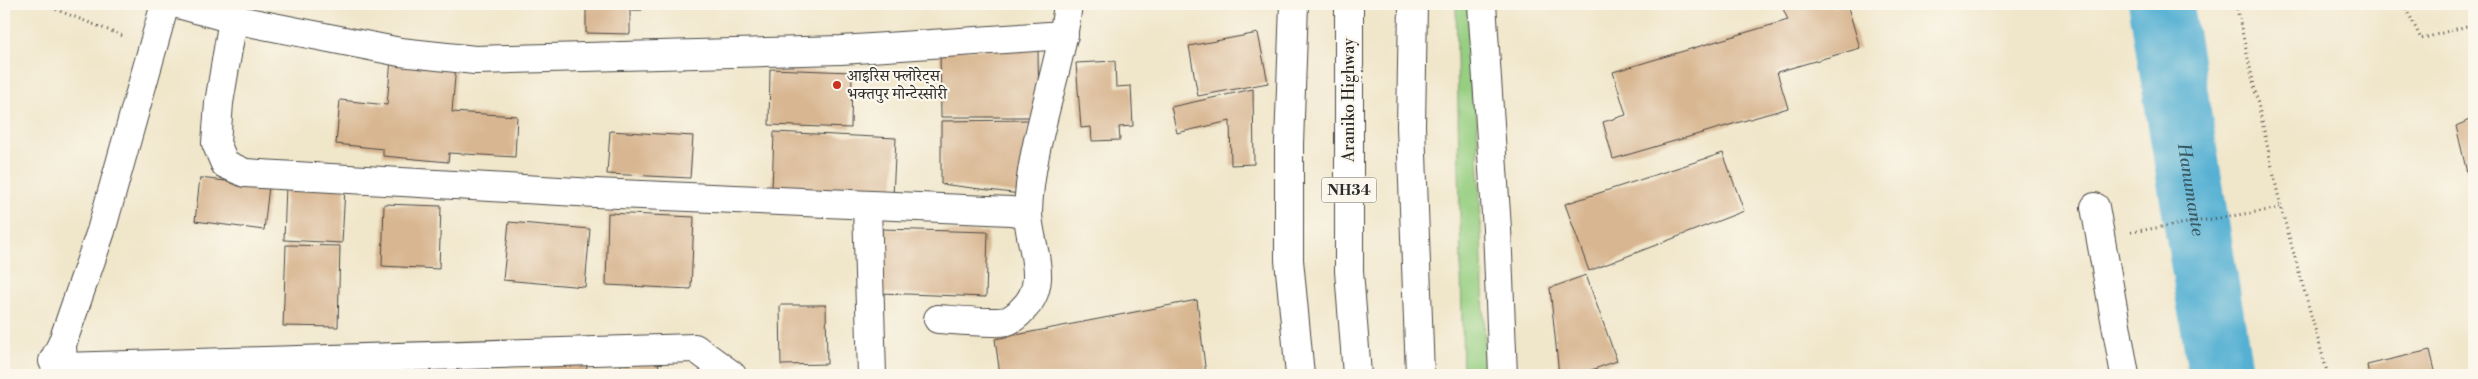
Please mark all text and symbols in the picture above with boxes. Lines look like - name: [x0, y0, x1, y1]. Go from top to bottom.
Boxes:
- street label: Araniko Highway: [1339, 38, 1359, 163]
- place label: आइरिस फ्लोरेट्स भक्तपुर मोन्टेस्सोरी: [847, 66, 948, 104]
- marker: आइरिस फ्लोरेट्स भक्तपुर मोन्टेस्सोरी: [831, 79, 843, 91]
- water label: Hanumante: [2172, 141, 2210, 238]
- road number: NH34: [1322, 178, 1376, 202]

